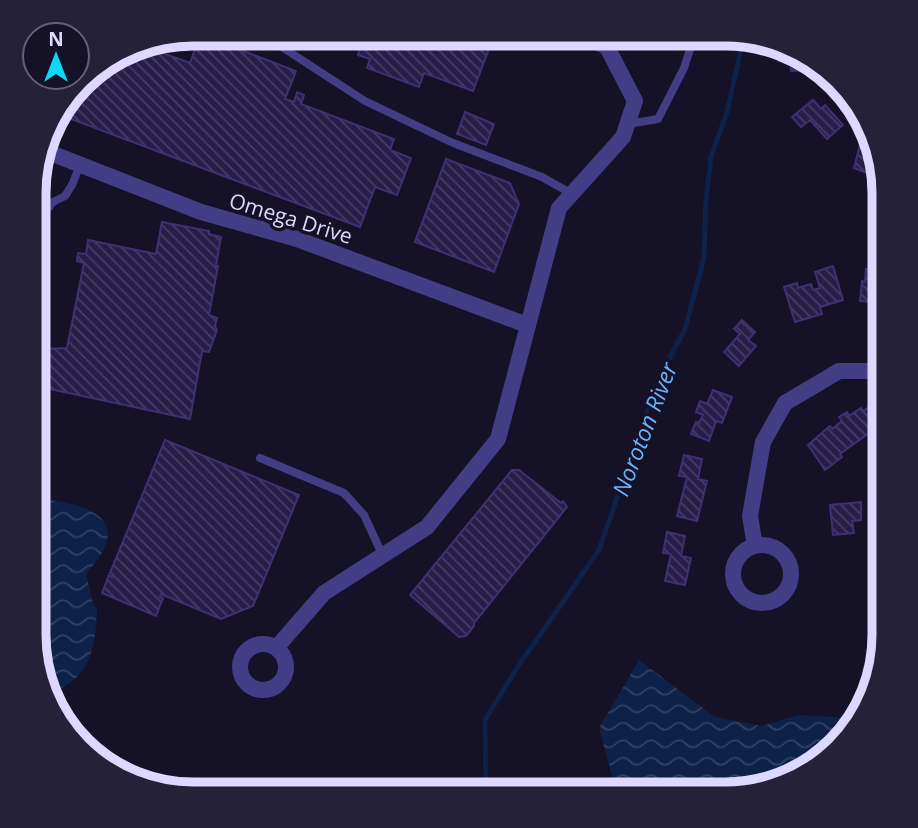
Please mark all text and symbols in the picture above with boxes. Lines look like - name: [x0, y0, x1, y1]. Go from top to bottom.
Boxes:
- north arrow: [21, 21, 91, 91]
- text: N: [48, 26, 64, 52]
- street label: Omega Drive: [226, 186, 356, 250]
- water label: Noroton River: [604, 357, 685, 501]

